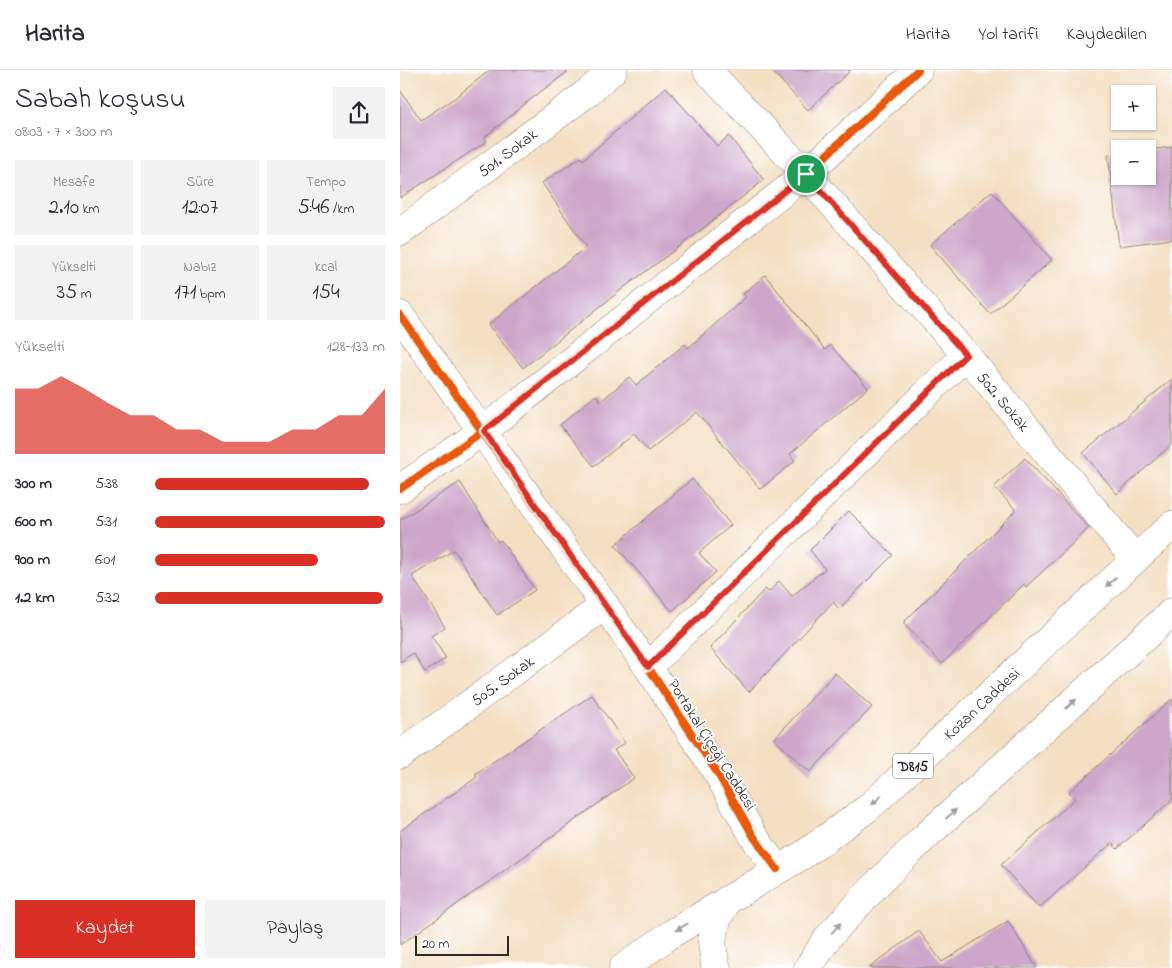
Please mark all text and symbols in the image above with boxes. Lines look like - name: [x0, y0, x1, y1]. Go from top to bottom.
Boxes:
- text: Harita: [25, 17, 85, 52]
- text: Harita: [905, 22, 950, 48]
- text: Yol tarifi: [978, 22, 1039, 48]
- text: Kaydedilen: [1067, 22, 1147, 48]
- text: Sabah koşusu: [15, 80, 186, 121]
- map controls: [1111, 85, 1156, 185]
- button: +: [1111, 85, 1156, 130]
- button: share: [333, 87, 385, 139]
- text: 08:03 · 7 × 300 m: [15, 120, 112, 144]
- street label: 501. Sokak: [473, 123, 544, 184]
- button: −: [1111, 140, 1156, 185]
- pin: [785, 153, 827, 195]
- icon: arrive: [792, 160, 820, 188]
- text: Mesafe: [53, 172, 95, 193]
- text: Süre: [186, 172, 214, 193]
- text: Tempo: [306, 172, 346, 193]
- text: 2.10: [49, 193, 79, 223]
- text: 12:07: [182, 193, 218, 223]
- text: 5:46: [298, 193, 329, 223]
- text: km: [79, 199, 99, 220]
- text: /km: [329, 199, 354, 220]
- text: Yükselti: [52, 257, 96, 278]
- text: Nabız: [184, 257, 216, 278]
- text: kcal: [315, 257, 337, 278]
- text: 35: [56, 278, 77, 308]
- text: 171: [174, 278, 196, 308]
- text: 154: [312, 278, 340, 308]
- text: m: [77, 284, 92, 305]
- text: bpm: [196, 284, 226, 305]
- text: Yükselti: [15, 335, 65, 359]
- text: 128–133 m: [327, 335, 385, 359]
- street label: 502. Sokak: [970, 367, 1035, 438]
- text: 300 m: [15, 472, 52, 496]
- text: 5:38: [95, 472, 118, 496]
- text: 600 m: [15, 510, 52, 534]
- text: 5:31: [95, 510, 117, 534]
- text: 900 m: [15, 548, 50, 572]
- text: 6:01: [95, 548, 115, 572]
- one-way arrow: [1105, 576, 1117, 588]
- text: 1.2 km: [15, 586, 55, 610]
- text: 5:32: [95, 586, 120, 610]
- street label: 505. Sokak: [466, 650, 541, 713]
- street label: Kozan Caddesi: [939, 663, 1026, 746]
- street label: Portakal Çiçeği Caddesi: [661, 674, 762, 816]
- one-way arrow: [1065, 698, 1077, 710]
- road number: D815: [893, 754, 933, 778]
- one-way arrow: [871, 794, 883, 806]
- one-way arrow: [945, 808, 958, 819]
- button: Kaydet: [15, 900, 195, 958]
- button: Paylaş: [205, 900, 385, 958]
- one-way arrow: [676, 922, 689, 932]
- one-way arrow: [830, 923, 842, 935]
- scale bar: [415, 933, 509, 956]
- text: 20 m: [422, 934, 449, 955]

